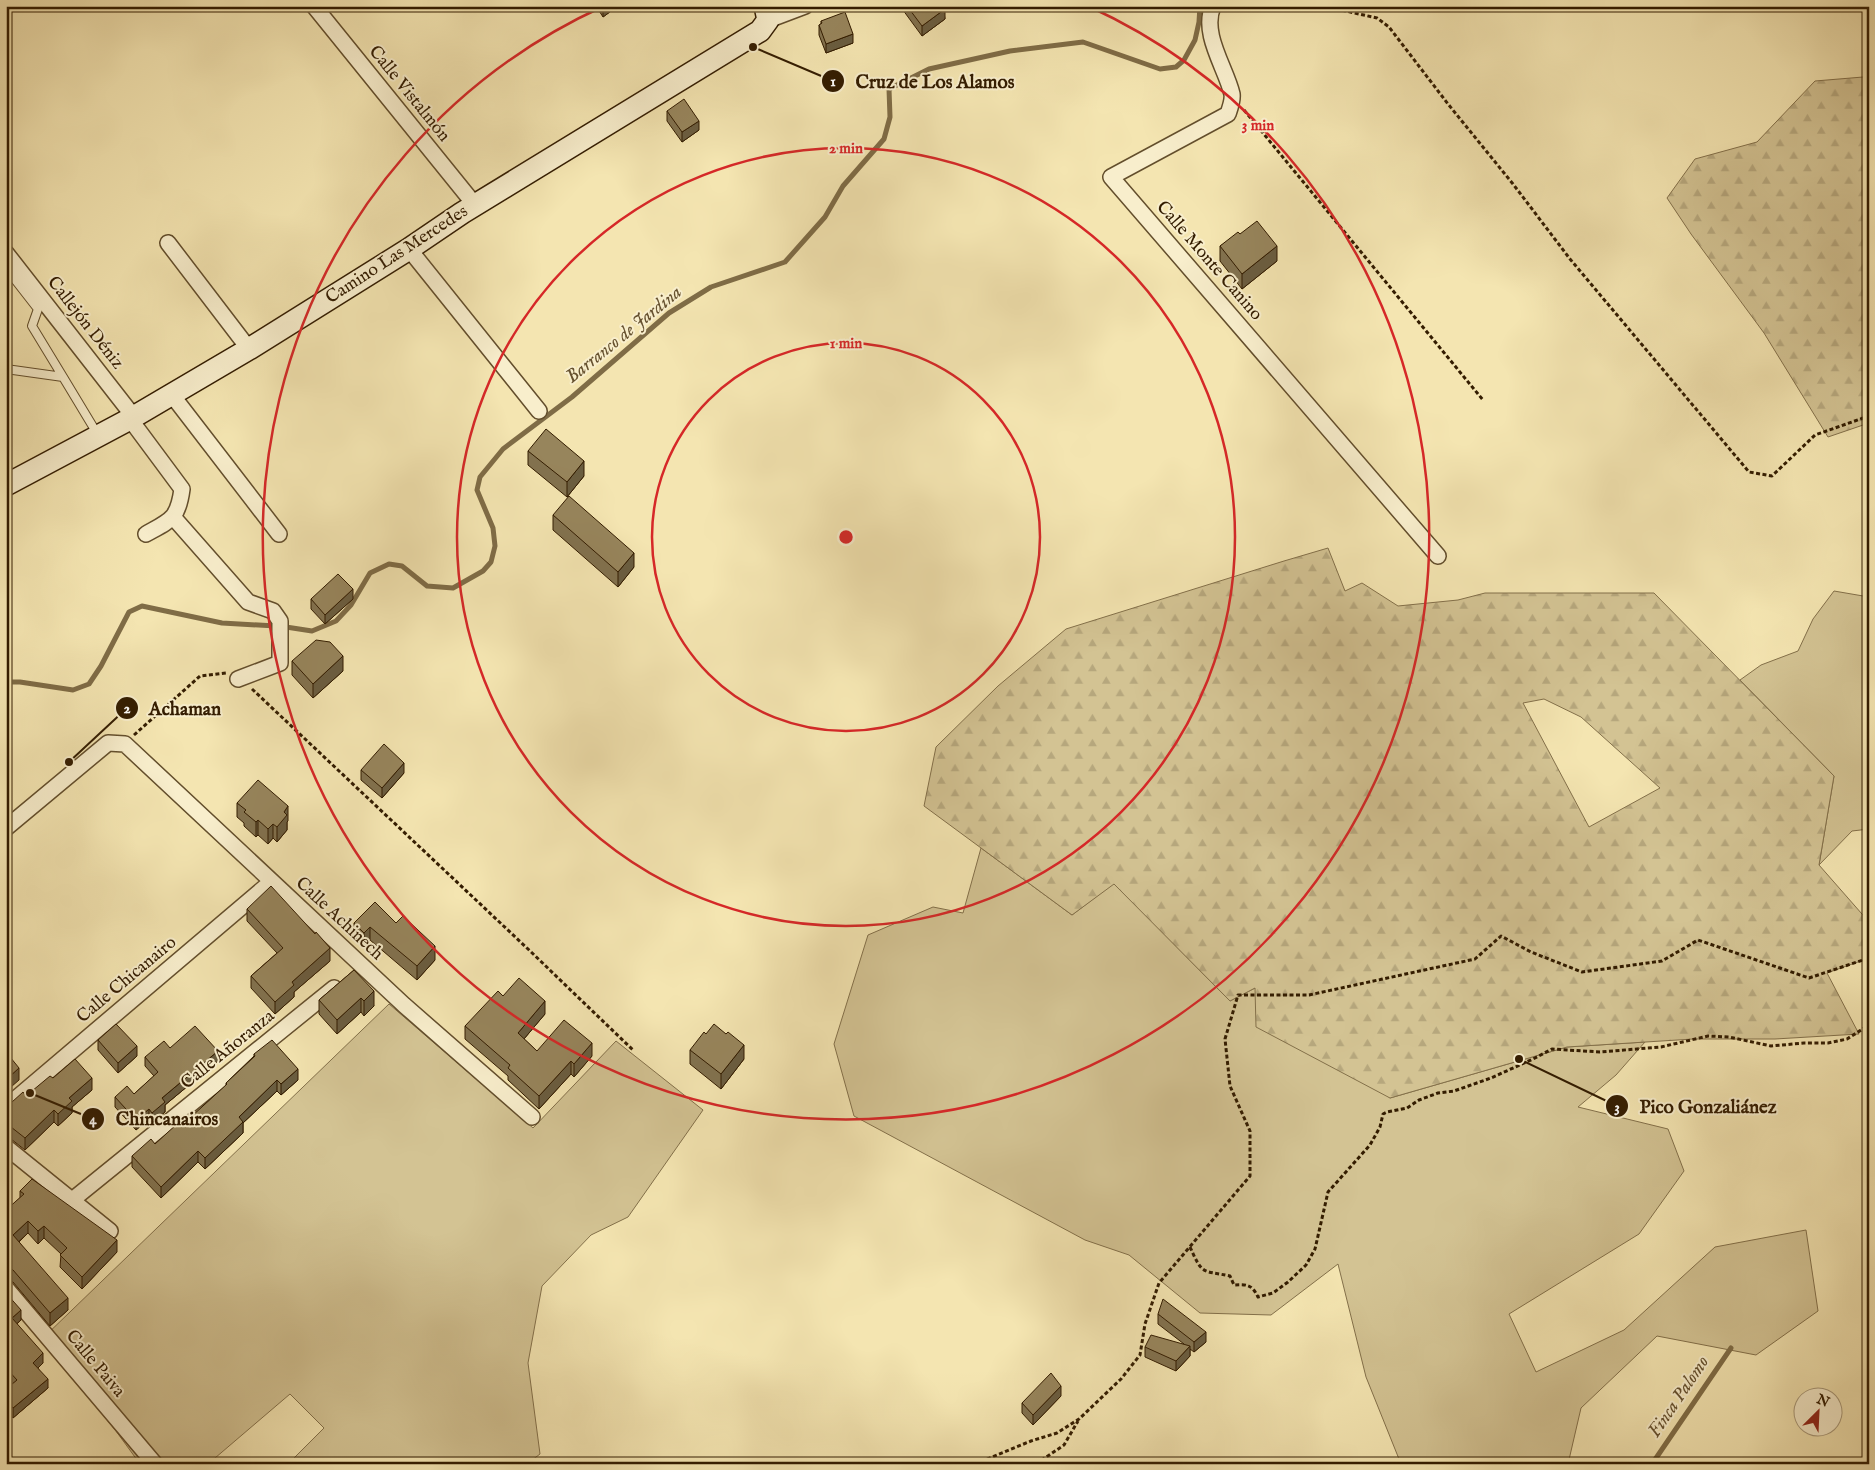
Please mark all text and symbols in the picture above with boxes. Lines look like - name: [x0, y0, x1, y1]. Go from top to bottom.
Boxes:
- street label: Calle Vistalmón: [363, 41, 455, 147]
- callout: Cruz de Los Alamos: [820, 64, 1024, 98]
- text: Cruz de Los Alamos: [856, 71, 1015, 95]
- text: 1: [830, 72, 836, 91]
- text: 3 min: [1242, 116, 1274, 135]
- text: 2 min: [829, 139, 863, 158]
- street label: Calle Monte Canino: [1151, 196, 1267, 326]
- street label: Camino Las Mercedes: [321, 200, 473, 310]
- street label: Callejón Déniz: [42, 272, 128, 374]
- water label: Barranco de Jardina: [561, 281, 687, 389]
- text: 1 min: [830, 334, 862, 353]
- centre of rings: [837, 528, 855, 546]
- callout: Achaman: [114, 691, 231, 725]
- text: Achaman: [148, 698, 221, 722]
- text: 2: [123, 699, 131, 718]
- street label: Calle Achinech: [290, 872, 388, 966]
- street label: Calle Chicanairo: [72, 931, 182, 1029]
- street label: Calle Añoranza: [176, 1005, 280, 1095]
- callout: Pico Gonzaliánez: [1604, 1089, 1786, 1123]
- text: Pico Gonzaliánez: [1639, 1096, 1777, 1120]
- text: 3: [1614, 1098, 1620, 1117]
- callout: Chincanairos: [81, 1102, 228, 1136]
- text: Chincanairos: [116, 1108, 219, 1132]
- text: 4: [89, 1110, 97, 1129]
- street label: Calle Paiva: [60, 1326, 130, 1403]
- water label: Finca Palomo: [1643, 1352, 1715, 1442]
- north arrow: [1792, 1388, 1842, 1438]
- text: N: [1813, 1390, 1832, 1412]

